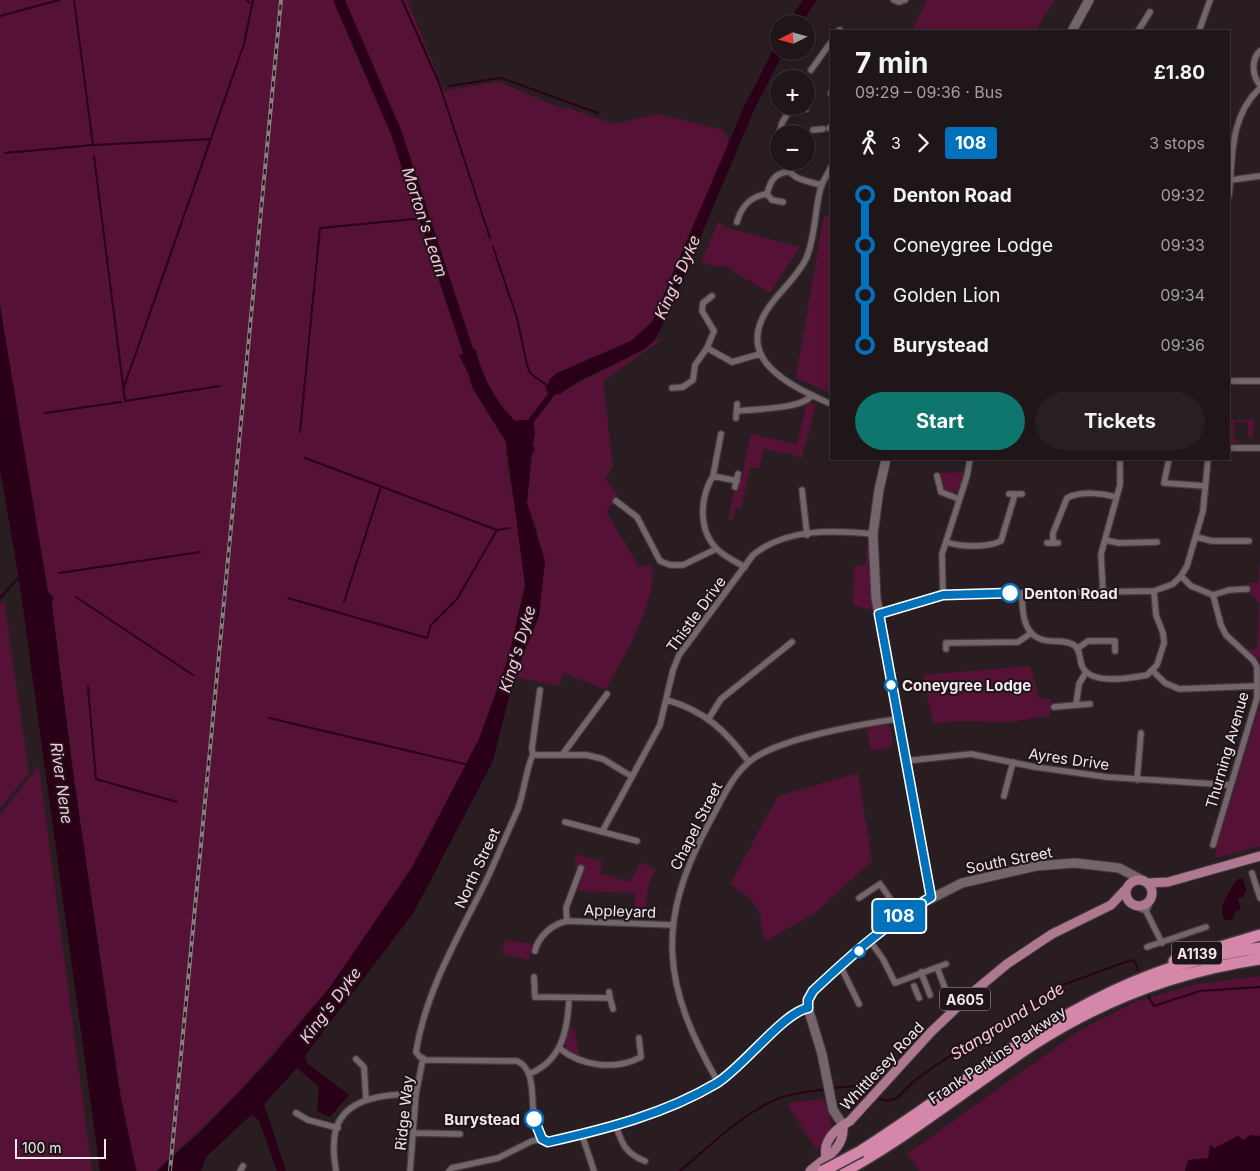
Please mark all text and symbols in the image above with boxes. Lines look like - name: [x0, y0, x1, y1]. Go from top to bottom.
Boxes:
- north arrow: [770, 15, 815, 60]
- map controls: [770, 15, 815, 170]
- text: 7 min: [855, 46, 929, 80]
- text: £1.80: [1154, 61, 1205, 84]
- button: +: [770, 70, 815, 115]
- text: 09:29 – 09:36 · Bus: [855, 82, 1003, 102]
- button: −: [770, 125, 815, 170]
- icon: walk: [855, 129, 883, 157]
- icon: forward: [909, 129, 937, 157]
- text: 108: [955, 132, 987, 153]
- text: 3: [891, 133, 901, 153]
- text: 3 stops: [1149, 133, 1205, 153]
- water label: Morton's Leam: [398, 165, 452, 279]
- text: Denton Road: [893, 184, 1012, 207]
- text: 09:32: [1161, 185, 1205, 205]
- water label: King's Dyke: [650, 232, 704, 322]
- text: Coneygree Lodge: [893, 234, 1053, 257]
- text: 09:33: [1161, 235, 1205, 255]
- text: Golden Lion: [893, 284, 1000, 307]
- text: 09:34: [1160, 285, 1205, 305]
- text: Burystead: [893, 334, 989, 357]
- text: 09:36: [1161, 335, 1205, 355]
- button: Start: [855, 392, 1025, 450]
- button: Tickets: [1035, 392, 1205, 450]
- street label: Thistle Drive: [662, 572, 730, 656]
- marker: Denton Road: [1000, 583, 1020, 603]
- place label: Denton Road: [1024, 584, 1118, 603]
- water label: King's Dyke: [494, 603, 540, 695]
- place label: Coneygree Lodge: [902, 676, 1031, 695]
- marker: Coneygree Lodge: [884, 678, 898, 692]
- street label: Thurning Avenue: [1201, 689, 1253, 811]
- water label: River Nene: [46, 741, 78, 825]
- street label: Ayres Drive: [1027, 744, 1111, 774]
- street label: Chapel Street: [666, 779, 726, 873]
- street label: North Street: [450, 825, 504, 911]
- street label: South Street: [964, 842, 1054, 878]
- street label: Appleyard: [584, 900, 656, 922]
- line badge: 108: [870, 900, 928, 932]
- text: 108: [883, 905, 915, 926]
- road number: A1139: [1172, 941, 1222, 964]
- unlabelled marker: [852, 944, 866, 958]
- water label: King's Dyke: [295, 963, 365, 1047]
- water label: Stanground Lode: [946, 978, 1068, 1064]
- road number: A605: [940, 988, 990, 1011]
- street label: Frank Perkins Parkway: [925, 1002, 1070, 1108]
- street label: Whittlesey Road: [836, 1018, 928, 1114]
- street label: Ridge Way: [391, 1074, 417, 1151]
- marker: Burystead: [524, 1109, 544, 1129]
- place label: Burystead: [444, 1110, 520, 1129]
- scale bar: [15, 1136, 106, 1159]
- text: 100 m: [22, 1139, 62, 1156]

